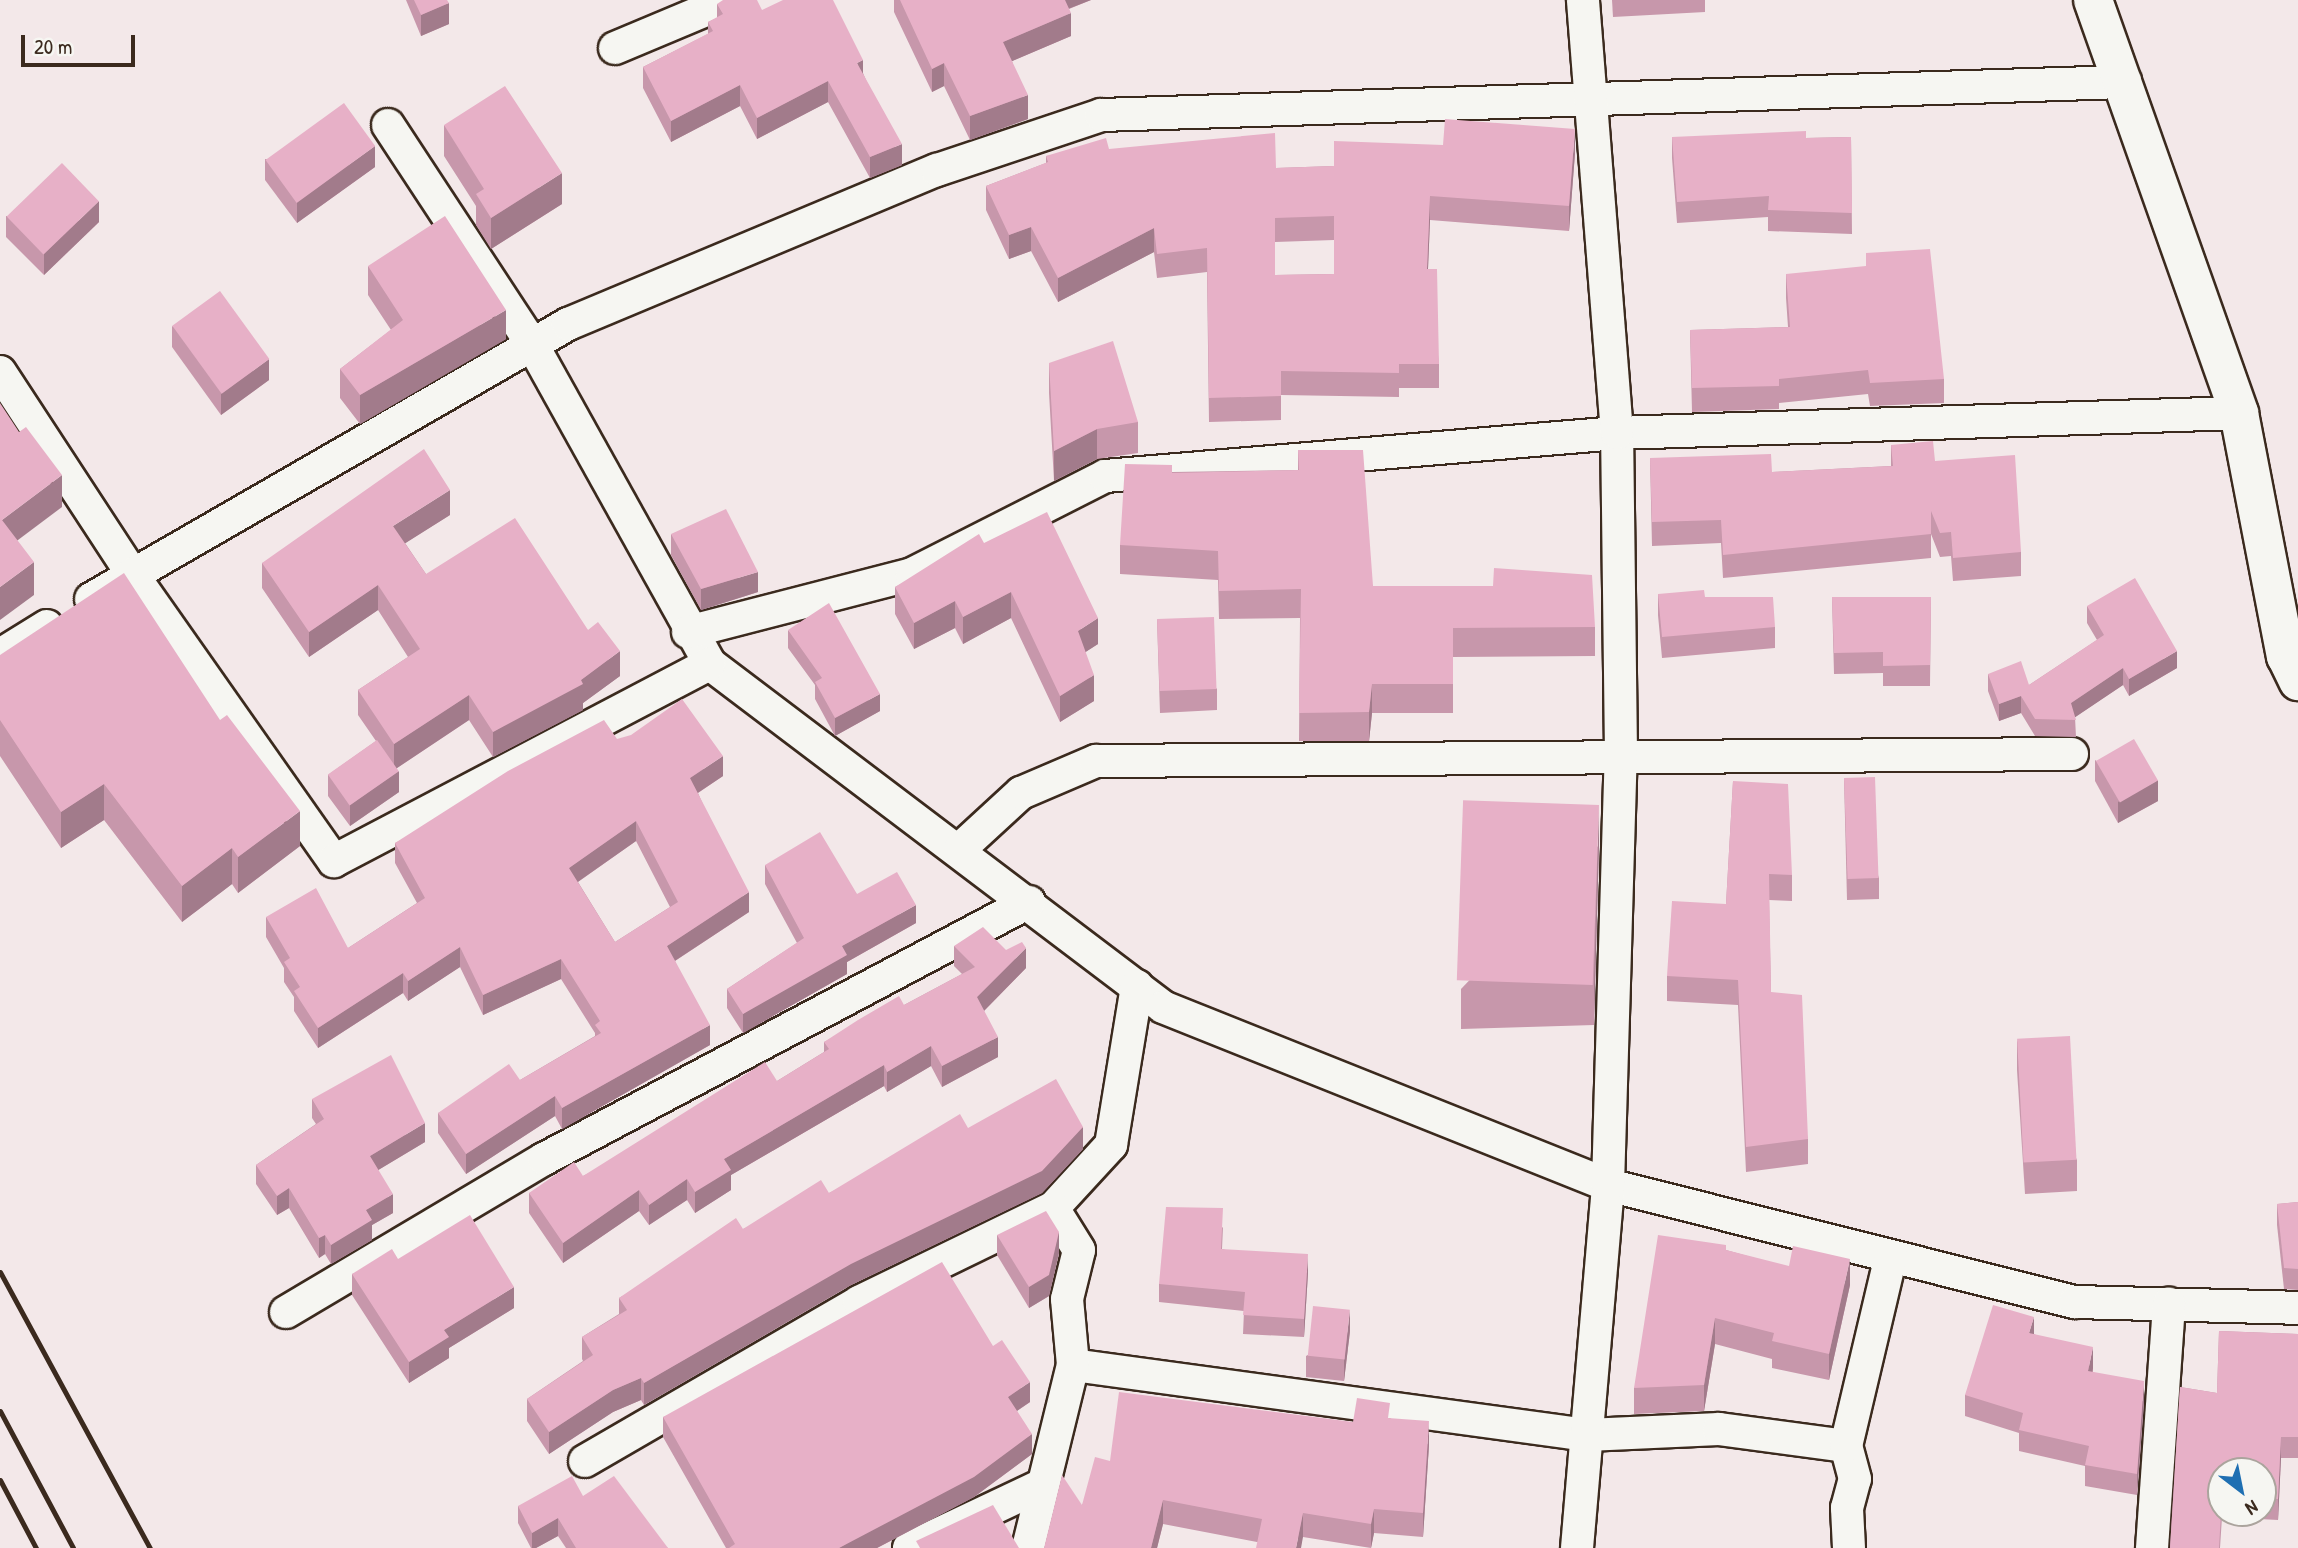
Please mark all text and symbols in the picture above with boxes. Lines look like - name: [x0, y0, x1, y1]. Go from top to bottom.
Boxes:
- scale bar: [24, 21, 138, 65]
- text: 20 m: [34, 32, 72, 61]
- north arrow: [2207, 1457, 2277, 1527]
- text: N: [2241, 1494, 2263, 1522]

